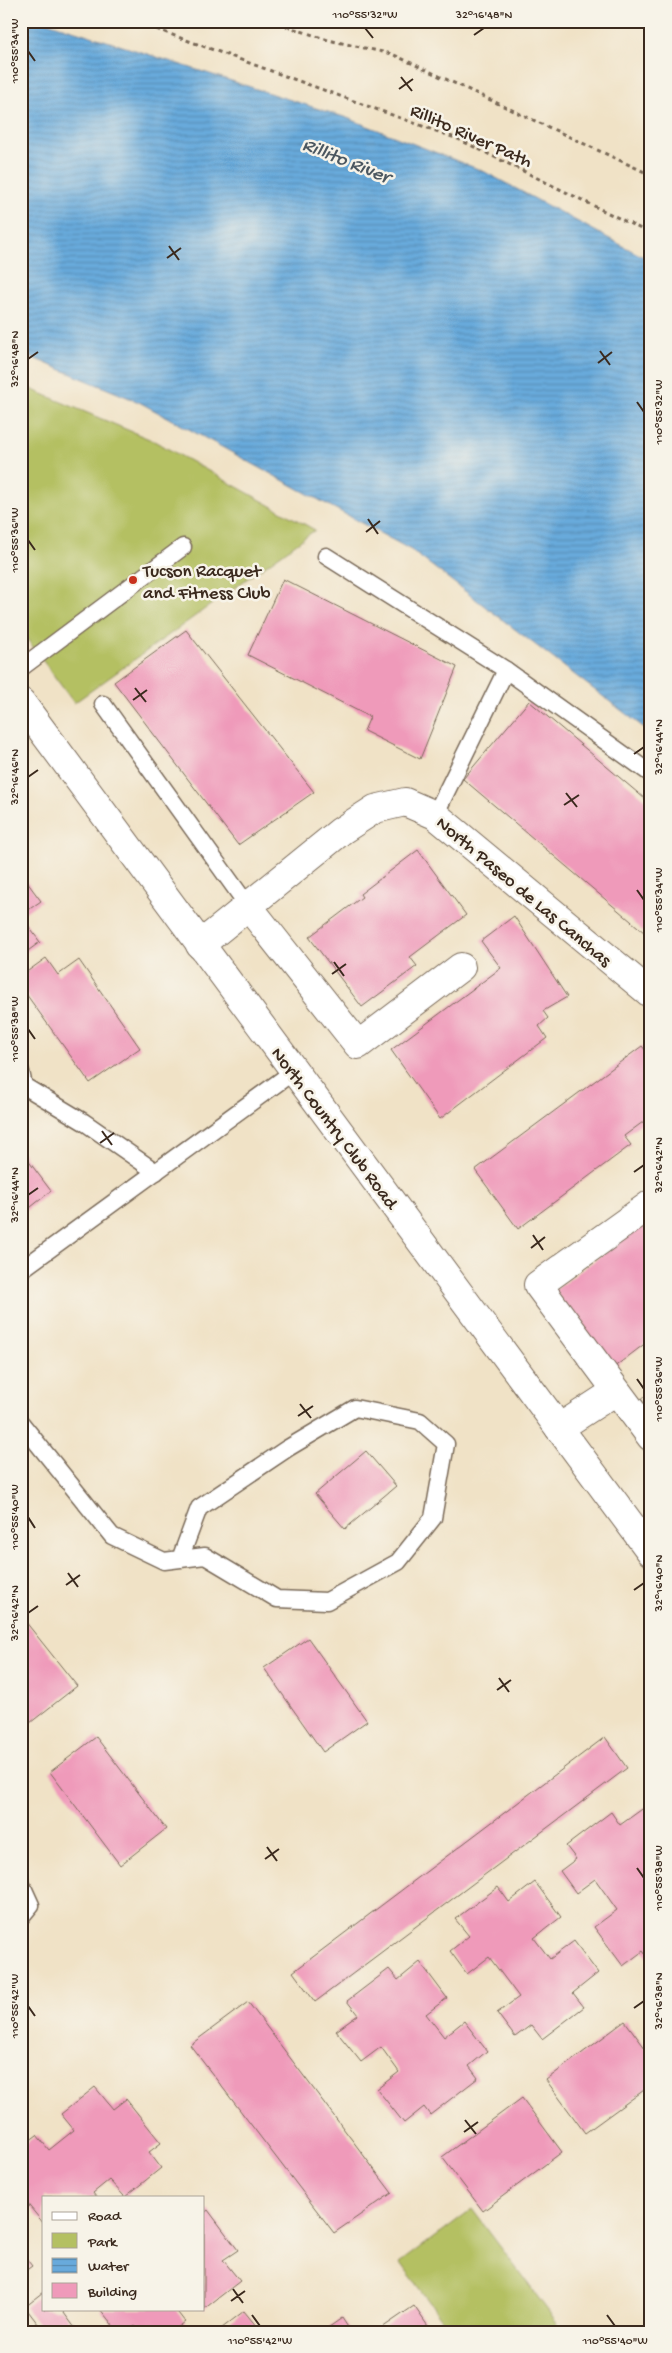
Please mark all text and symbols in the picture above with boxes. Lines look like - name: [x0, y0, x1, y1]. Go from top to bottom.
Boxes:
- text: 110°55'32"W: [332, 9, 397, 23]
- text: 32°16'48"N: [455, 9, 512, 23]
- text: 110°55'34"W: [9, 19, 23, 84]
- street label: Rillito River Path: [406, 100, 535, 174]
- water label: Rillito River: [299, 134, 396, 192]
- text: 32°16'48"N: [9, 331, 23, 388]
- text: 110°55'32"W: [653, 380, 667, 445]
- text: 110°55'36"W: [9, 507, 23, 574]
- place label: Tucson Racquet and Fitness Club: [142, 561, 271, 606]
- marker: Tucson Racquet and Fitness Club: [127, 574, 139, 586]
- text: 32°16'44"N: [653, 719, 667, 776]
- text: 32°16'46"N: [9, 749, 23, 806]
- street label: North Paseo de Las Canchas: [430, 812, 616, 974]
- text: 110°55'34"W: [653, 868, 667, 933]
- text: 110°55'38"W: [9, 996, 23, 1063]
- street label: North Country Club Road: [265, 1043, 403, 1216]
- text: 32°16'42"N: [653, 1137, 667, 1194]
- text: 32°16'44"N: [9, 1167, 23, 1224]
- text: 110°55'36"W: [653, 1356, 667, 1423]
- text: 110°55'40"W: [9, 1484, 23, 1551]
- text: 32°16'40"N: [653, 1554, 667, 1612]
- text: 32°16'42"N: [9, 1585, 23, 1642]
- text: 110°55'38"W: [653, 1845, 667, 1912]
- text: 32°16'38"N: [653, 1972, 667, 2031]
- text: 110°55'42"W: [9, 1974, 23, 2039]
- legend: [42, 2196, 205, 2310]
- text: Road: [88, 2208, 122, 2226]
- text: Park: [87, 2234, 118, 2252]
- text: Water: [88, 2258, 130, 2276]
- text: Building: [87, 2284, 137, 2302]
- text: 110°55'42"W: [227, 2335, 292, 2349]
- text: 110°55'40"W: [581, 2335, 648, 2349]

